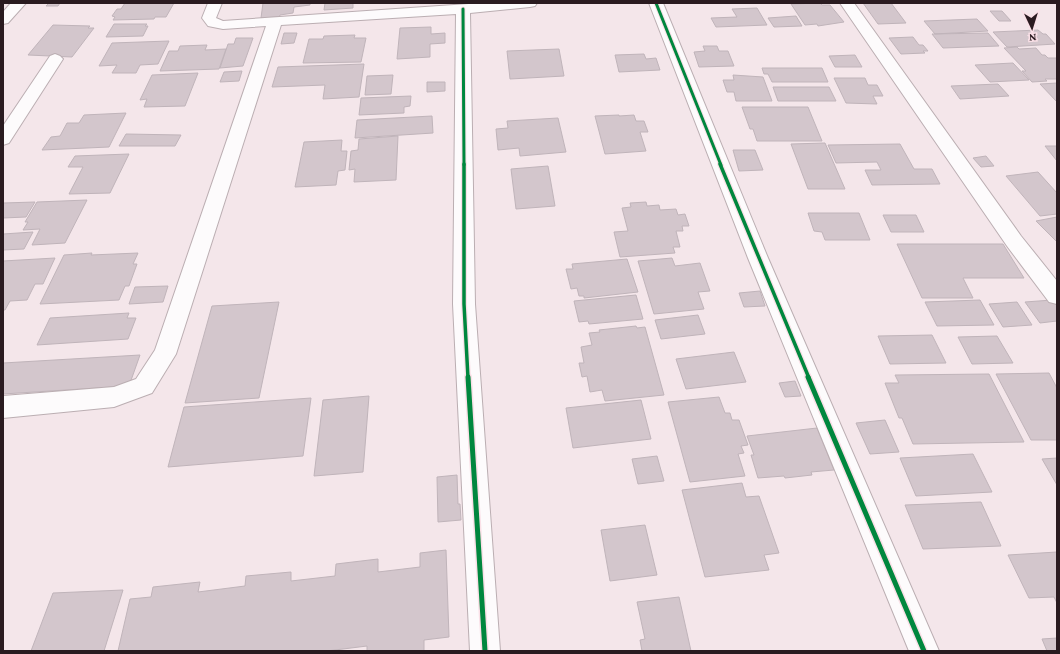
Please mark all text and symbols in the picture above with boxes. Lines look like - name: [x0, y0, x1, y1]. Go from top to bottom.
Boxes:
- north arrow: [1012, 8, 1052, 48]
- text: N: [1028, 32, 1037, 44]

